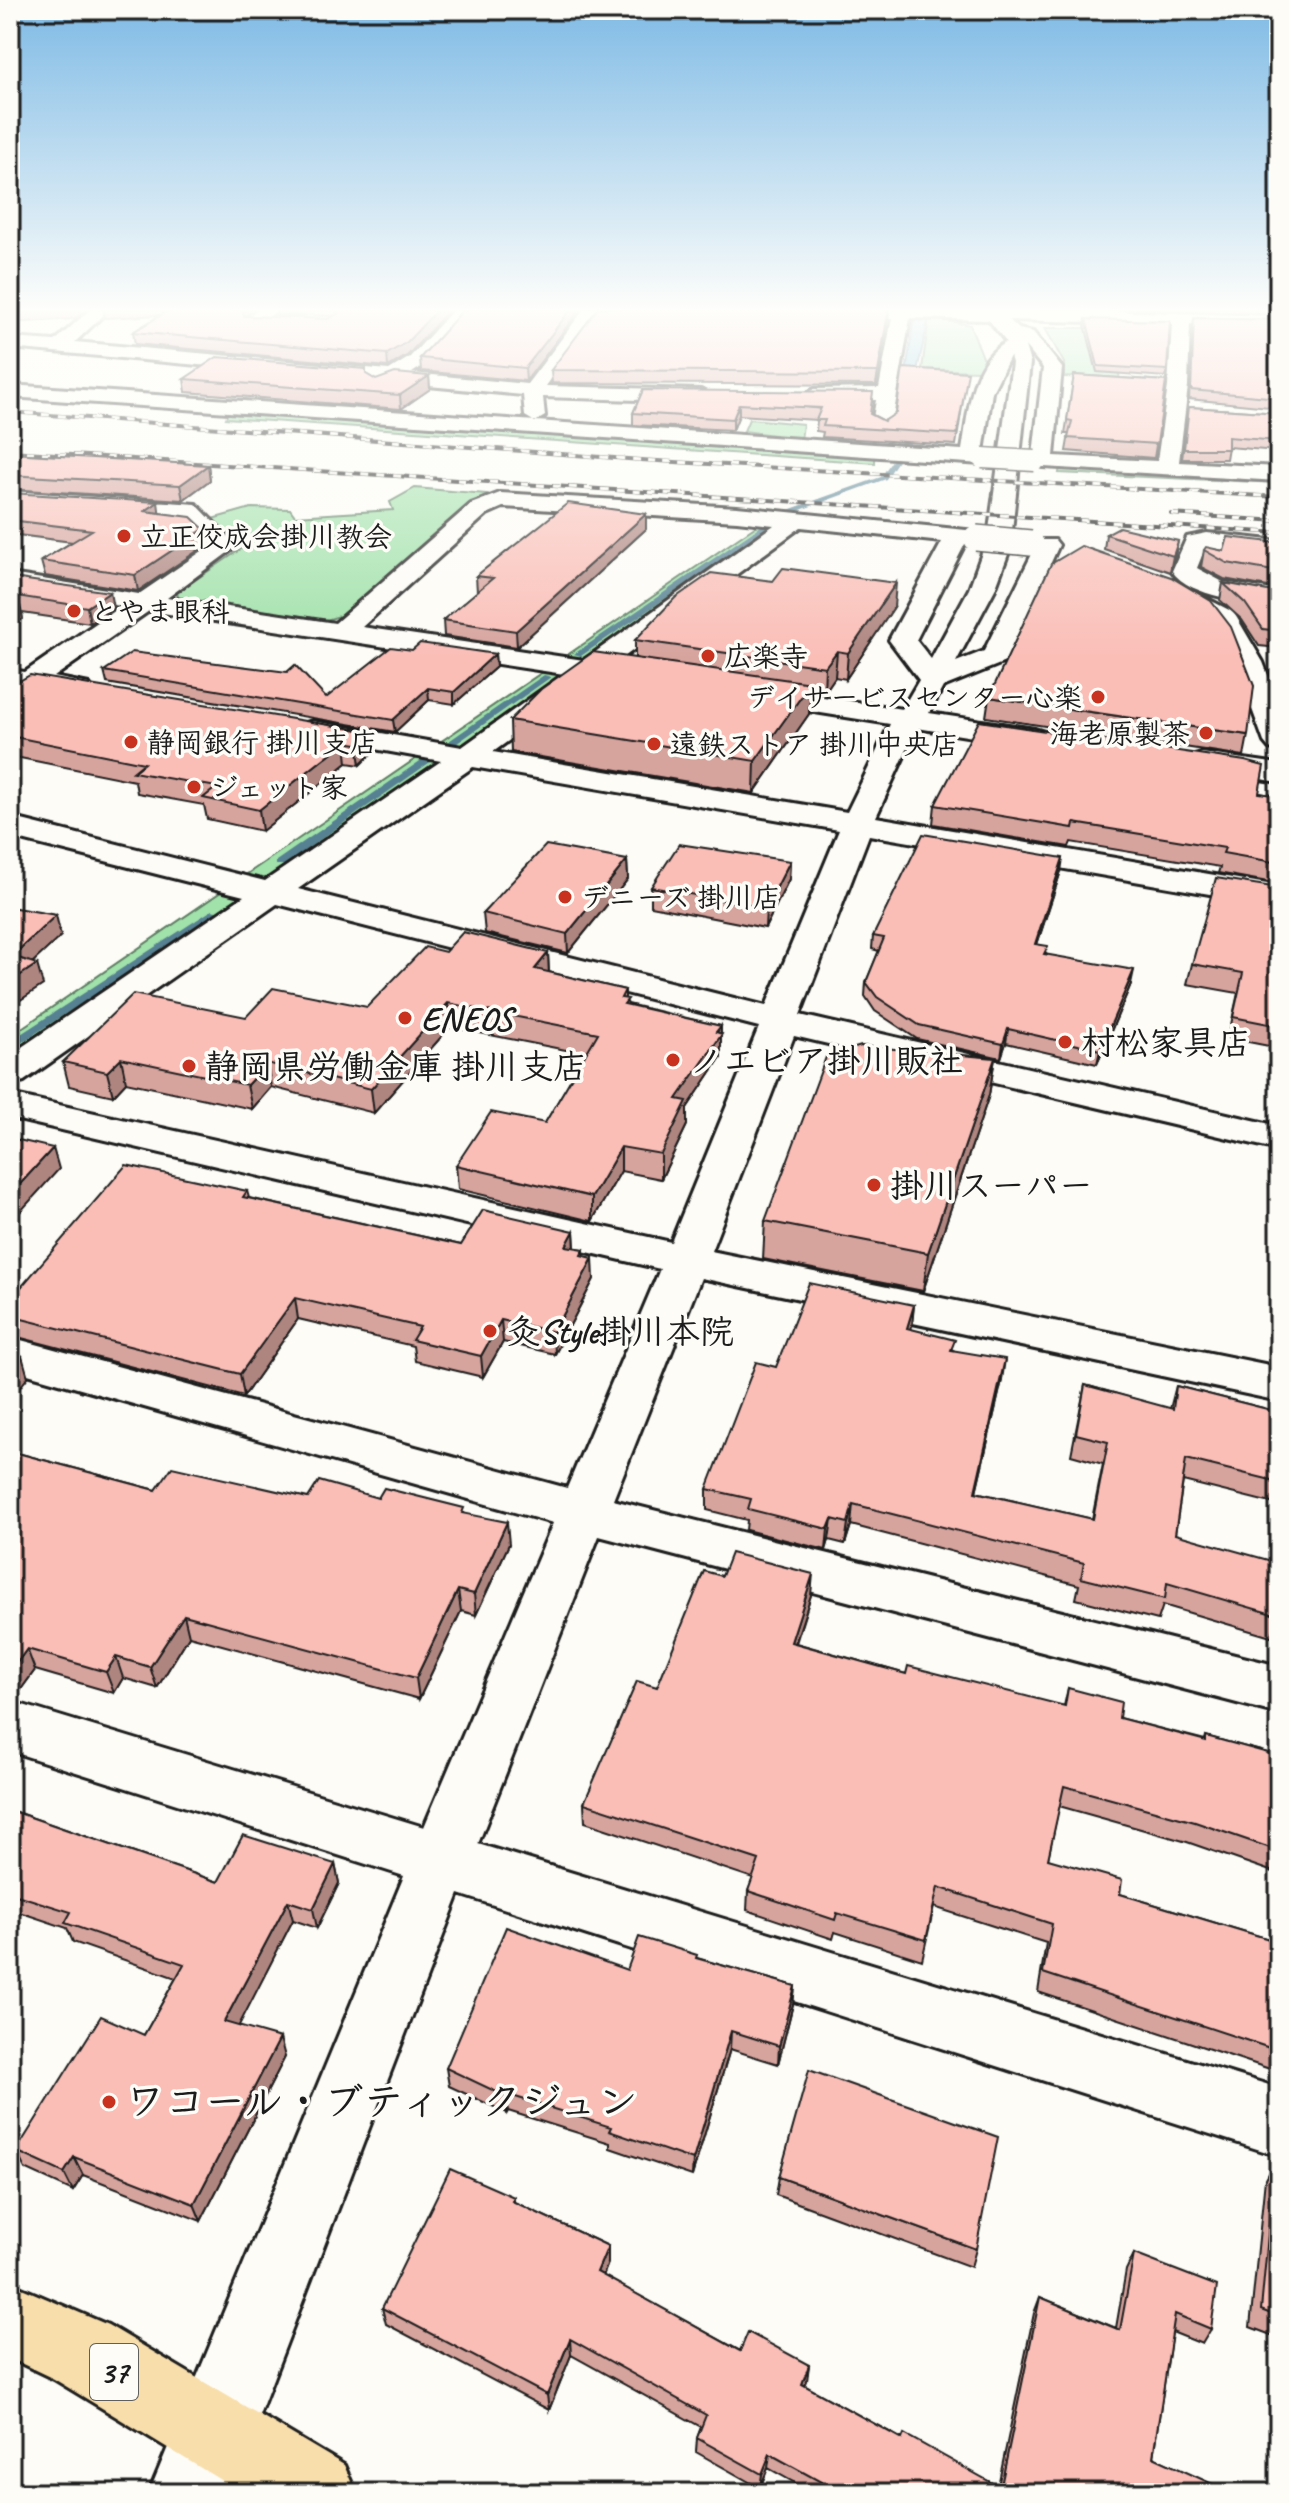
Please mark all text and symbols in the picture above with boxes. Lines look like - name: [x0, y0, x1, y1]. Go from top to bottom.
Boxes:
- place label: 立正佼成会掛川教会: [140, 519, 392, 554]
- marker: 立正佼成会掛川教会: [115, 527, 133, 545]
- place label: とやま眼科: [90, 594, 229, 629]
- marker: とやま眼科: [65, 602, 83, 620]
- place label: 広楽寺: [724, 639, 808, 674]
- marker: 広楽寺: [699, 647, 717, 665]
- place label: デイサービスセンター心楽: [747, 680, 1082, 715]
- marker: デイサービスセンター心楽: [1089, 688, 1107, 706]
- place label: 海老原製茶: [1050, 716, 1190, 751]
- marker: 海老原製茶: [1197, 724, 1215, 742]
- place label: 静岡銀行 掛川支店: [147, 725, 378, 760]
- place label: 遠鉄ストア 掛川中央店: [670, 727, 959, 762]
- marker: 静岡銀行 掛川支店: [122, 733, 140, 751]
- marker: 遠鉄ストア 掛川中央店: [645, 735, 663, 753]
- place label: ジェット家: [210, 770, 348, 805]
- marker: ジェット家: [185, 778, 203, 796]
- place label: デニーズ 掛川店: [581, 880, 781, 915]
- marker: デニーズ 掛川店: [556, 888, 574, 906]
- place label: ENEOS: [421, 997, 517, 1040]
- marker: ENEOS: [396, 1009, 414, 1027]
- place label: 村松家具店: [1081, 1021, 1251, 1064]
- marker: 村松家具店: [1056, 1033, 1074, 1051]
- place label: ノエビア掛川販社: [689, 1039, 963, 1082]
- place label: 静岡県労働金庫 掛川支店: [205, 1045, 587, 1088]
- marker: ノエビア掛川販社: [664, 1051, 682, 1069]
- marker: 静岡県労働金庫 掛川支店: [180, 1057, 198, 1075]
- place label: 掛川スーパー: [890, 1164, 1093, 1207]
- marker: 掛川スーパー: [865, 1176, 883, 1194]
- place label: 灸Style掛川本院: [506, 1310, 734, 1353]
- marker: 灸Style掛川本院: [481, 1322, 499, 1340]
- place label: ワコール・ブティックジュン: [125, 2077, 638, 2127]
- marker: ワコール・ブティックジュン: [100, 2093, 118, 2111]
- road number: 37: [90, 2344, 138, 2400]

